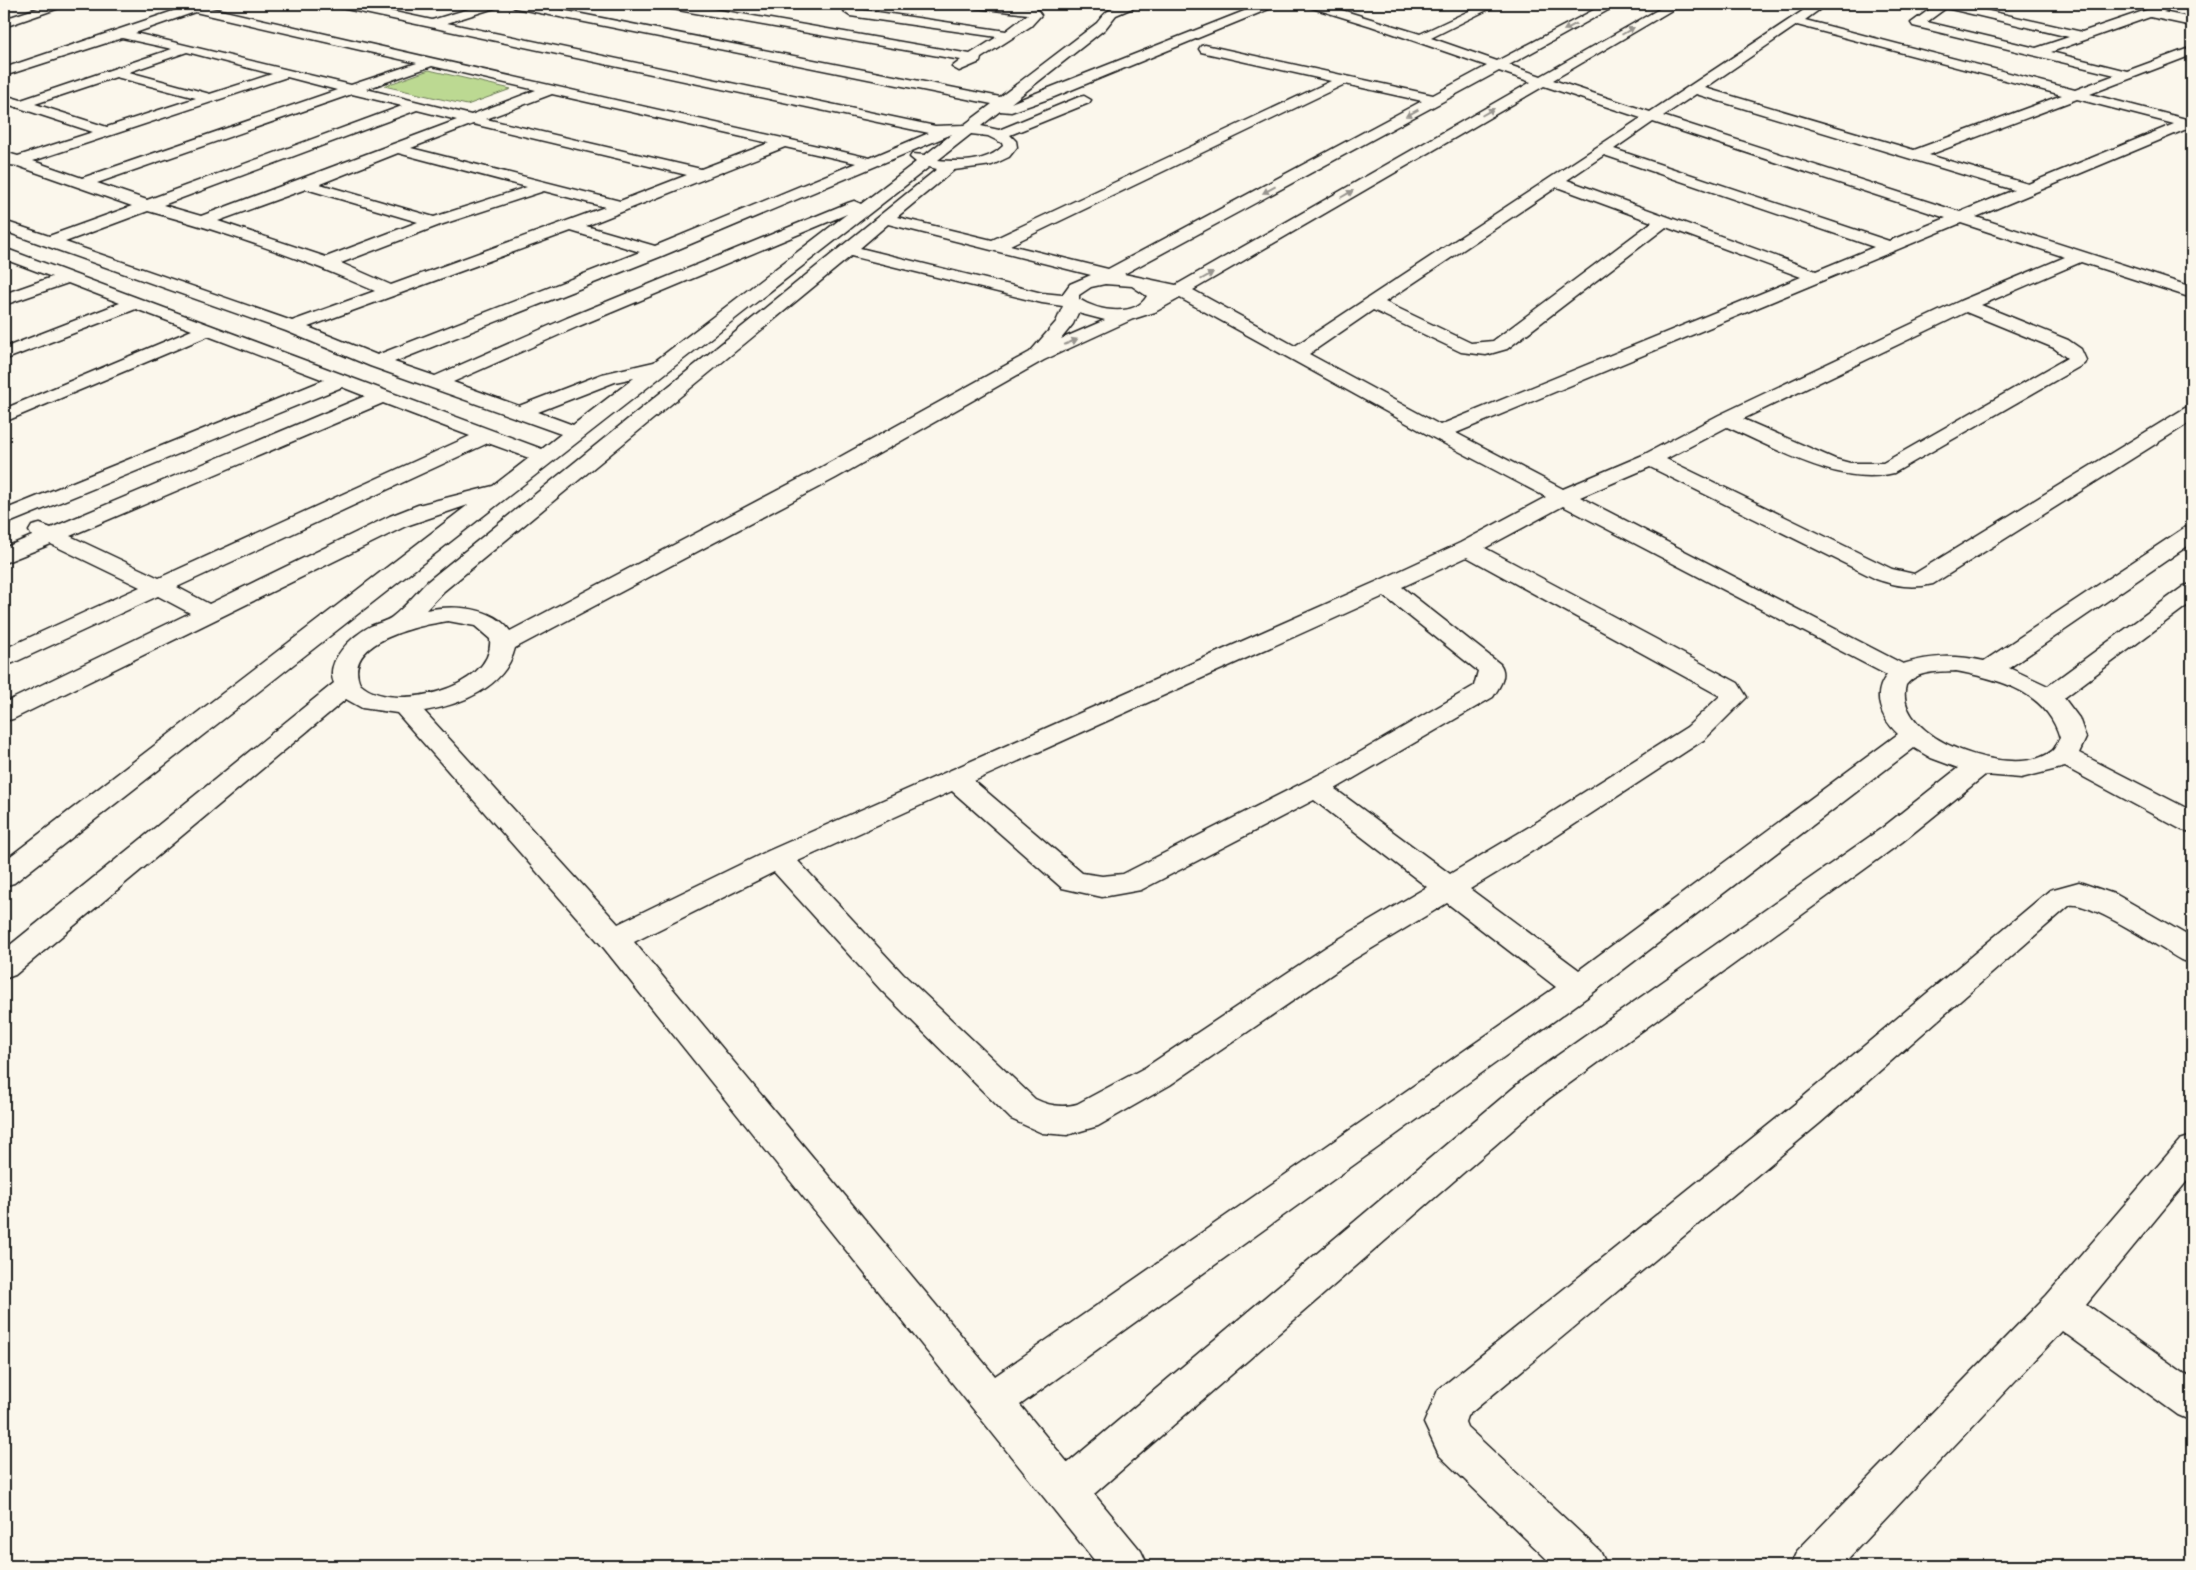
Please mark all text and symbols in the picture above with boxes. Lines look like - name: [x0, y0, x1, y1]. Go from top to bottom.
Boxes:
- one-way arrow: [1563, 23, 1577, 31]
- one-way arrow: [1622, 27, 1635, 36]
- one-way arrow: [1405, 108, 1419, 117]
- one-way arrow: [1481, 108, 1494, 117]
- one-way arrow: [1262, 186, 1276, 194]
- one-way arrow: [1341, 190, 1354, 199]
- one-way arrow: [1200, 271, 1213, 280]
- one-way arrow: [1064, 337, 1078, 345]

